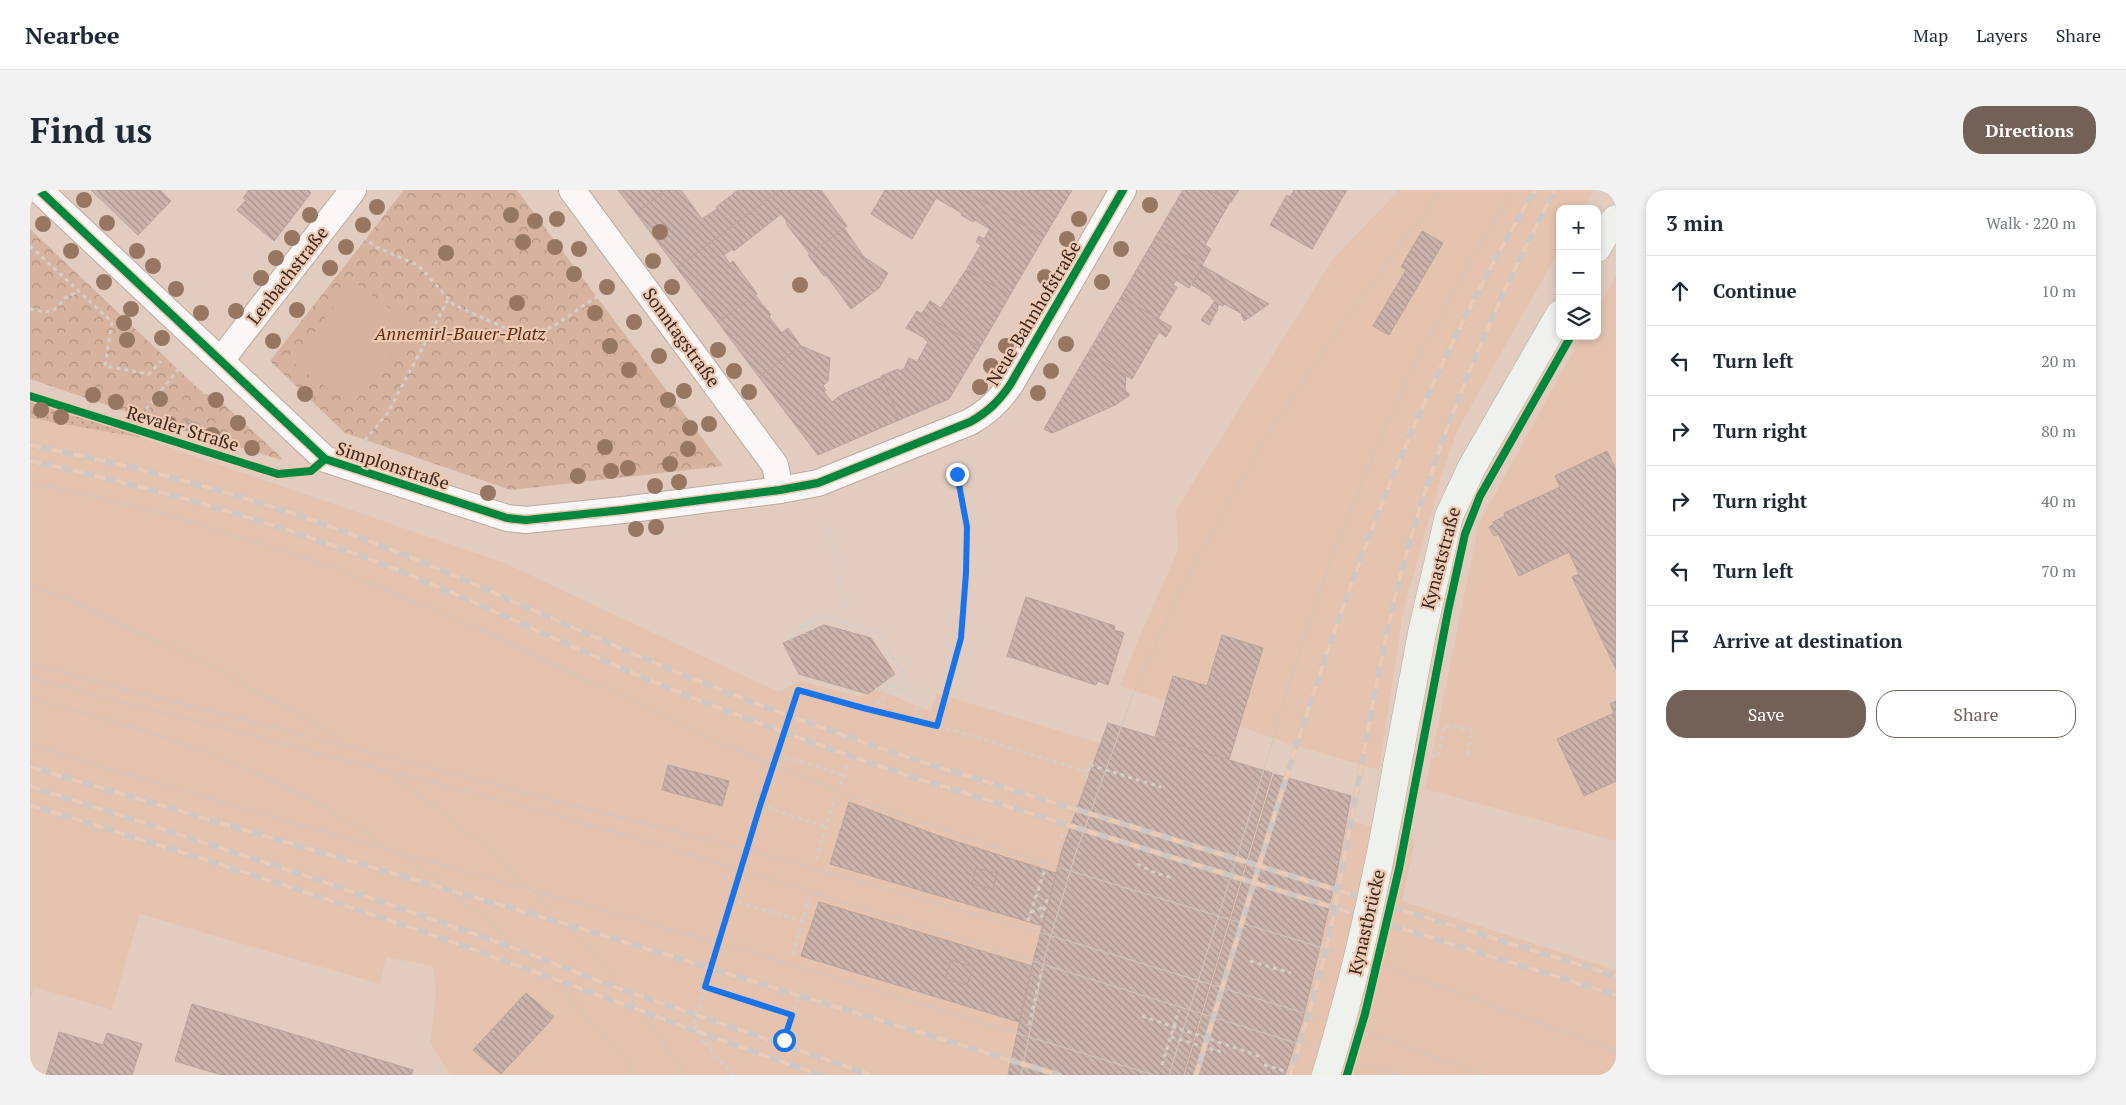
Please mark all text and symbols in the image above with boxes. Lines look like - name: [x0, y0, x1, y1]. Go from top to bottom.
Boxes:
- text: Nearbee: [25, 19, 120, 51]
- text: Map: [1913, 23, 1948, 47]
- text: Layers: [1976, 23, 2028, 47]
- text: Share: [2056, 23, 2101, 47]
- button: Directions: [1963, 106, 2096, 154]
- text: Find us: [30, 107, 152, 153]
- map controls: [1556, 205, 1601, 340]
- button: +: [1556, 205, 1601, 250]
- text: 3 min: [1666, 209, 1723, 237]
- text: Walk · 220 m: [1986, 212, 2076, 234]
- street label: Lenbachstraße: [241, 221, 333, 329]
- street label: Neue Bahnhofstraße: [980, 236, 1086, 390]
- button: −: [1556, 250, 1601, 295]
- icon: ahead: [1666, 277, 1694, 305]
- text: Continue: [1713, 278, 1797, 303]
- text: 10 m: [2041, 280, 2076, 302]
- street label: Sonntagstraße: [638, 283, 726, 391]
- button: layers: [1556, 295, 1601, 340]
- park label: Annemirl-Bauer-Platz: [374, 321, 547, 345]
- icon: left: [1666, 347, 1694, 375]
- text: Turn left: [1713, 348, 1794, 373]
- text: 20 m: [2041, 350, 2076, 372]
- street label: Revaler Straße: [124, 399, 242, 457]
- icon: right: [1666, 417, 1694, 445]
- text: Turn right: [1713, 418, 1807, 443]
- text: 80 m: [2041, 420, 2076, 442]
- street label: Simplonstraße: [333, 435, 453, 495]
- route end: [946, 463, 969, 486]
- icon: right: [1666, 487, 1694, 515]
- text: Turn right: [1713, 488, 1807, 513]
- text: 40 m: [2041, 490, 2076, 512]
- street label: Kynaststraße: [1415, 504, 1465, 612]
- icon: left: [1666, 557, 1694, 585]
- text: Turn left: [1713, 558, 1794, 583]
- text: 70 m: [2041, 560, 2076, 582]
- icon: arrive: [1666, 627, 1694, 655]
- text: Arrive at destination: [1713, 628, 1902, 653]
- button: Save: [1666, 690, 1866, 738]
- button: Share: [1876, 690, 2076, 738]
- street label: Kynastbrücke: [1342, 867, 1390, 977]
- route start: [773, 1029, 796, 1052]

